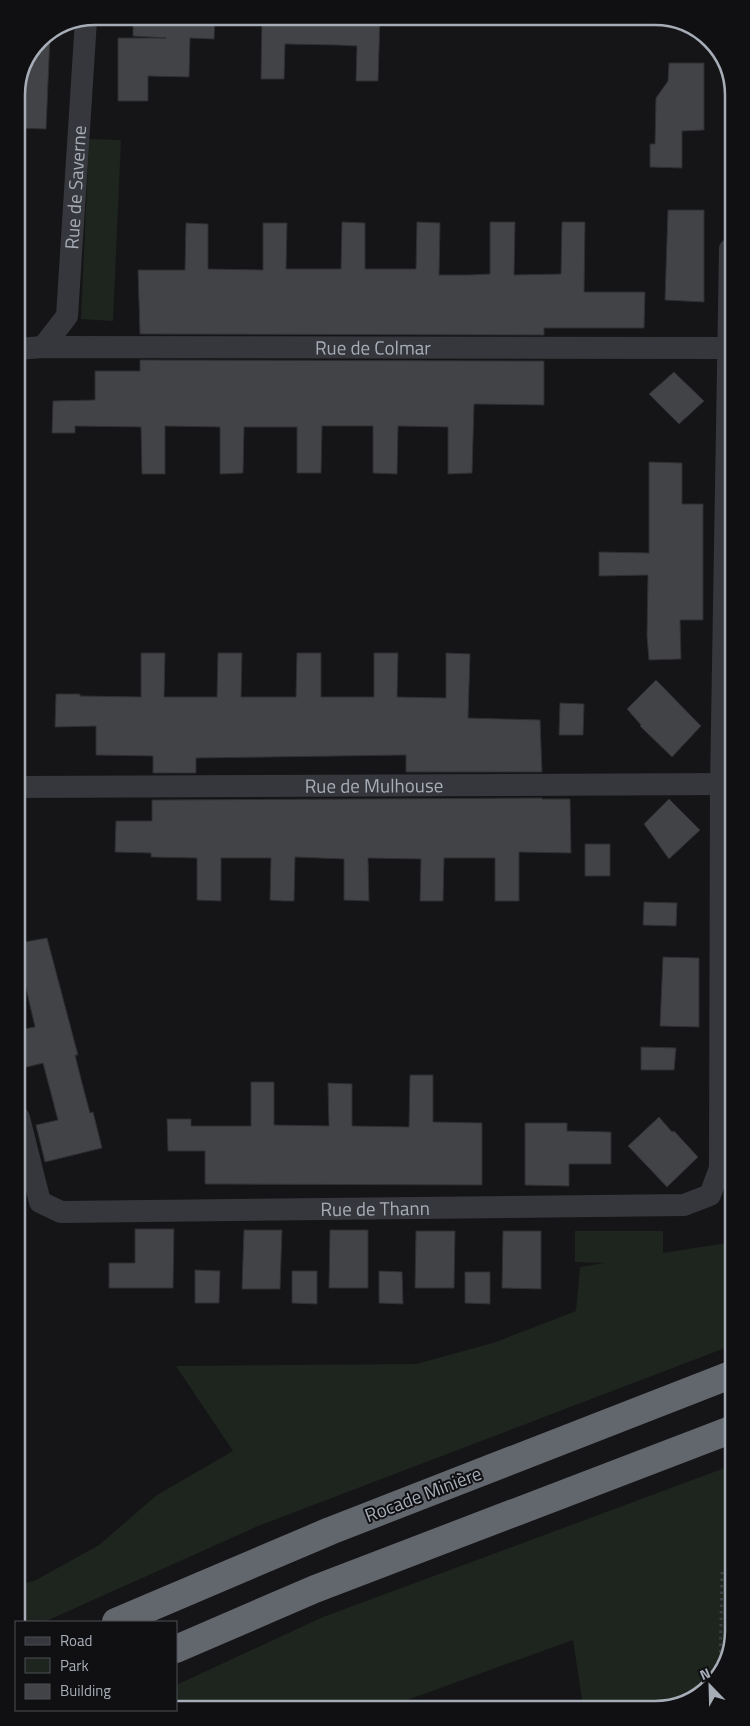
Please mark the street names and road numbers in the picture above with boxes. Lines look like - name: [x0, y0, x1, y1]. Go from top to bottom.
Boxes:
- street label: Rue de Saverne: [56, 125, 93, 250]
- street label: Rue de Colmar: [315, 332, 431, 362]
- street label: Rue de Mulhouse: [305, 770, 443, 800]
- street label: Rue de Thann: [320, 1193, 430, 1223]
- street label: Rocade Minière: [360, 1458, 486, 1529]

